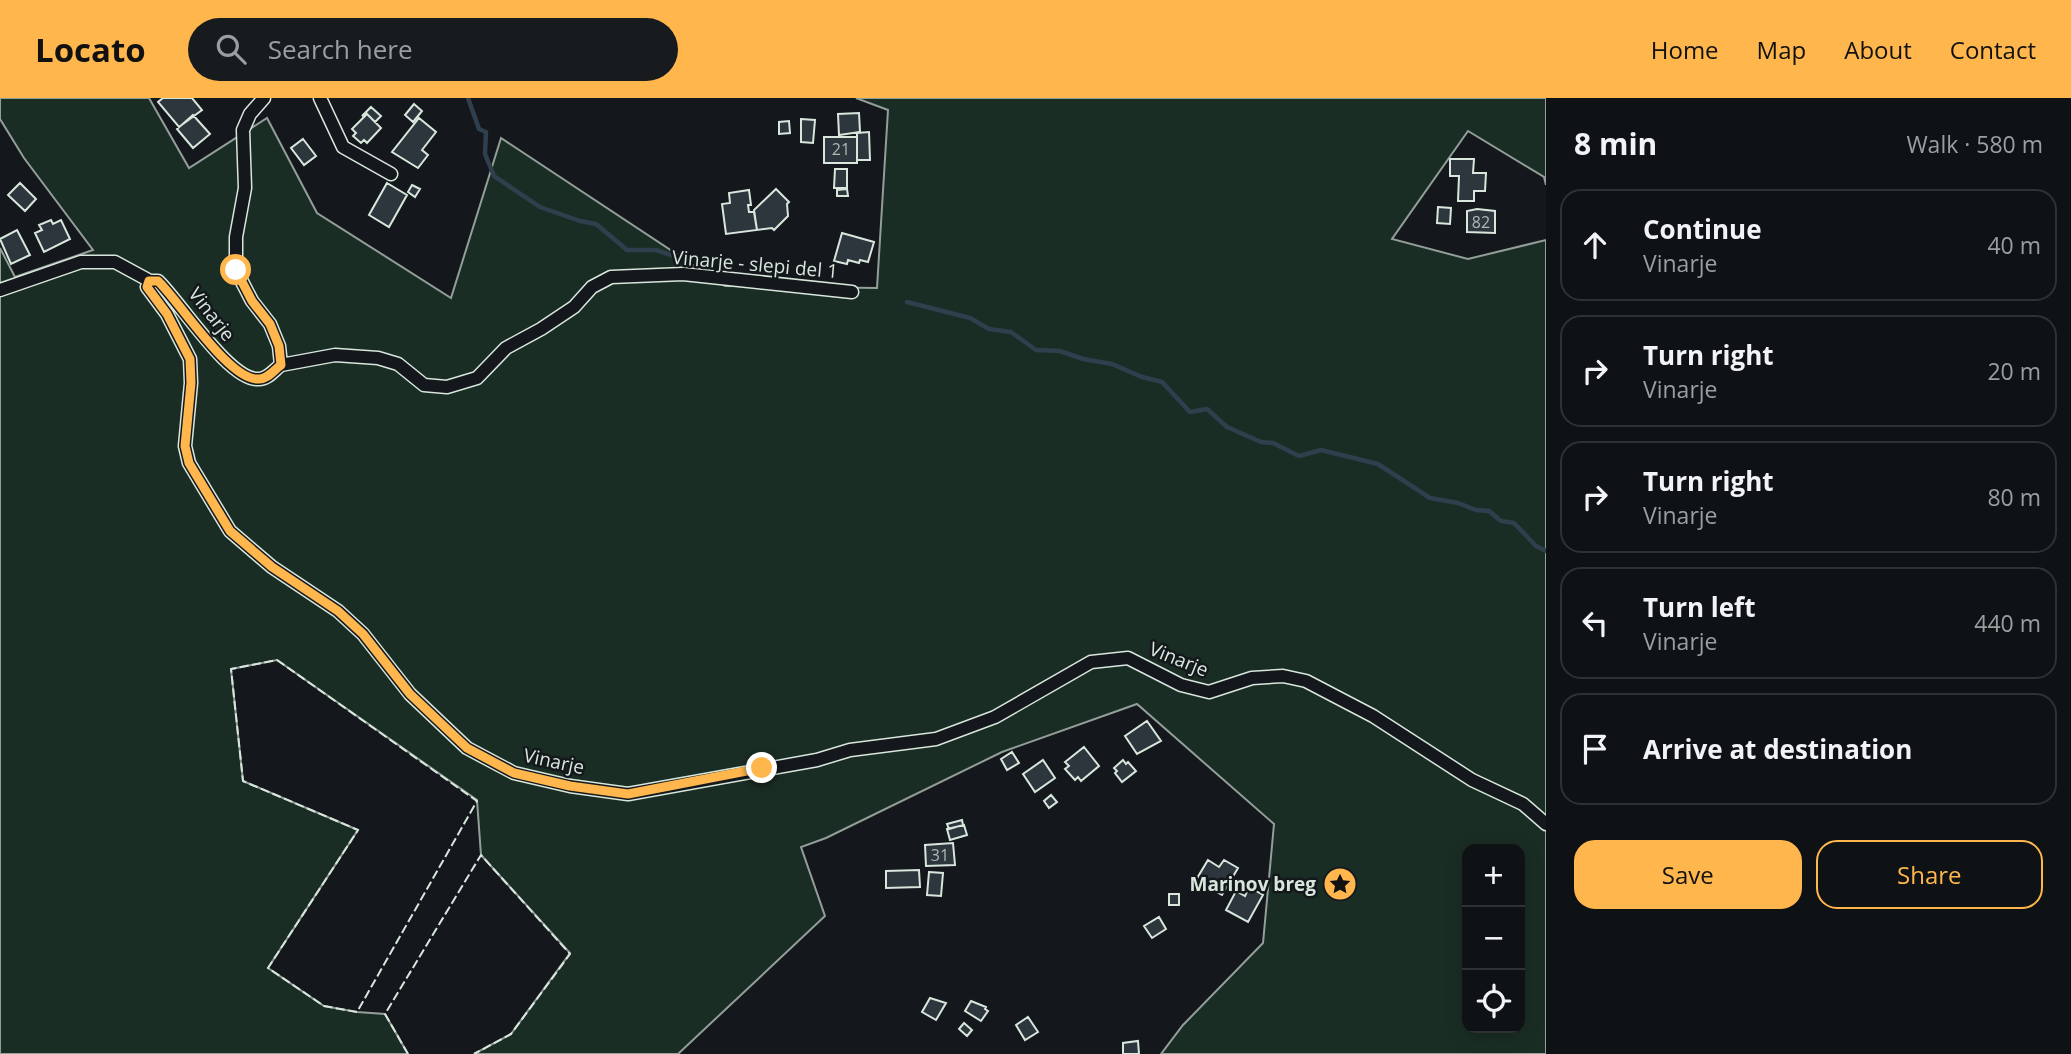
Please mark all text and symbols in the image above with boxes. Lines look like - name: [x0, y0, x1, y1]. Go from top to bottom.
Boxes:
- search box: [188, 18, 678, 81]
- text: Locato: [35, 27, 146, 72]
- icon: search: [212, 30, 250, 68]
- text: Search here: [268, 31, 413, 67]
- text: Home: [1651, 33, 1719, 66]
- text: Map: [1757, 33, 1806, 66]
- text: About: [1844, 33, 1912, 66]
- text: Contact: [1950, 33, 2036, 66]
- text: 8 min: [1574, 123, 1657, 164]
- text: Walk · 580 m: [1906, 128, 2043, 160]
- house number: 21: [832, 138, 850, 160]
- house number: 82: [1472, 211, 1490, 233]
- text: Continue: [1643, 211, 1762, 247]
- icon: ahead: [1576, 226, 1614, 264]
- text: 40 m: [1987, 229, 2041, 261]
- street label: Vinarje - slepi del 1: [671, 244, 839, 284]
- text: Vinarje: [1643, 247, 1718, 279]
- route start: [220, 254, 251, 285]
- street label: Vinarje: [183, 282, 241, 346]
- text: Turn right: [1643, 337, 1774, 373]
- icon: right: [1576, 352, 1614, 390]
- text: 20 m: [1987, 355, 2041, 387]
- text: Vinarje: [1643, 373, 1718, 405]
- text: Turn right: [1643, 463, 1774, 499]
- icon: right: [1576, 478, 1614, 516]
- text: 80 m: [1987, 481, 2041, 513]
- text: Vinarje: [1643, 499, 1718, 531]
- text: Turn left: [1643, 589, 1755, 625]
- icon: left: [1576, 604, 1614, 642]
- text: 440 m: [1974, 607, 2041, 639]
- text: Vinarje: [1643, 625, 1718, 657]
- street label: Vinarje: [1146, 635, 1212, 683]
- icon: arrive: [1576, 730, 1614, 768]
- text: Arrive at destination: [1643, 731, 1912, 767]
- street label: Vinarje: [521, 742, 587, 780]
- route end: [746, 752, 777, 783]
- button: Save: [1574, 840, 1802, 909]
- button: Share: [1816, 840, 2043, 909]
- house number: 31: [931, 844, 949, 866]
- map controls: [1462, 844, 1525, 1033]
- button: +: [1462, 844, 1525, 907]
- place icon: Marinov breg: [1321, 865, 1359, 903]
- place label: Marinov breg: [1190, 871, 1316, 897]
- button: −: [1462, 907, 1525, 970]
- button: locate: [1462, 970, 1525, 1033]

